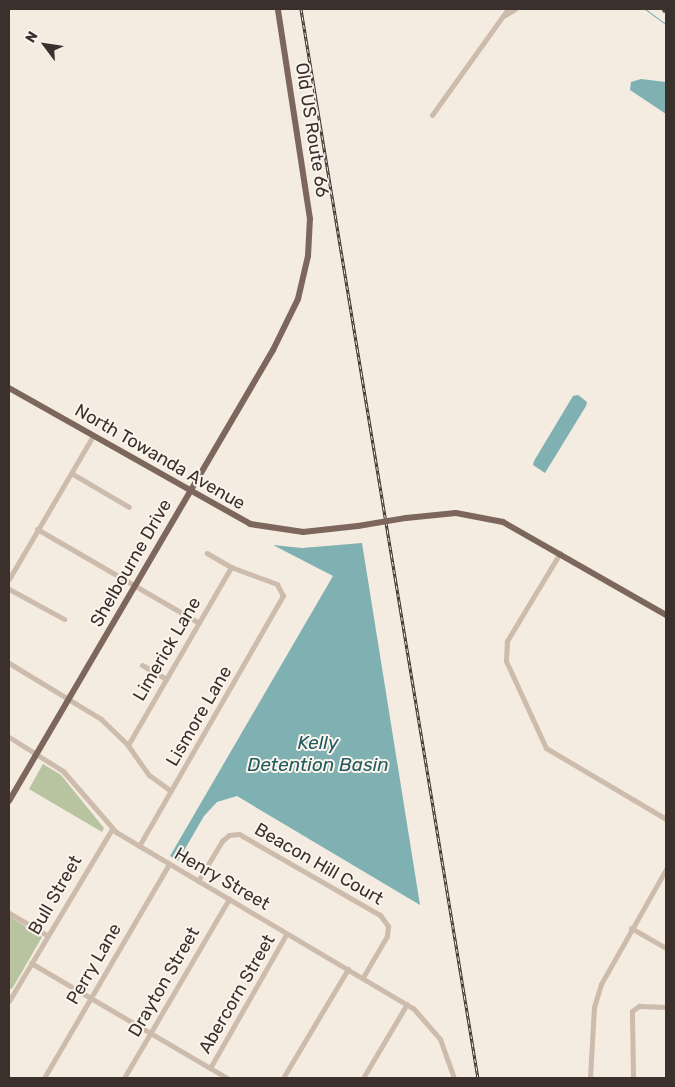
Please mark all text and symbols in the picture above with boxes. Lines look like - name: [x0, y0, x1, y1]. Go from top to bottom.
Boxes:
- north arrow: [20, 20, 70, 70]
- text: N: [22, 28, 42, 46]
- street label: Old US Route 66: [291, 61, 333, 199]
- street label: North Towanda Avenue: [71, 399, 249, 515]
- street label: Shelbourne Drive: [86, 495, 176, 631]
- street label: Limerick Lane: [129, 593, 205, 705]
- street label: Lismore Lane: [162, 662, 236, 770]
- water label: Kelly Detention Basin: [247, 732, 389, 776]
- street label: Beacon Hill Court: [251, 818, 387, 910]
- street label: Henry Street: [170, 843, 274, 915]
- street label: Bull Street: [24, 851, 86, 939]
- street label: Perry Lane: [62, 919, 126, 1009]
- street label: Drayton Street: [124, 923, 204, 1041]
- street label: Abercorn Street: [194, 931, 280, 1057]

